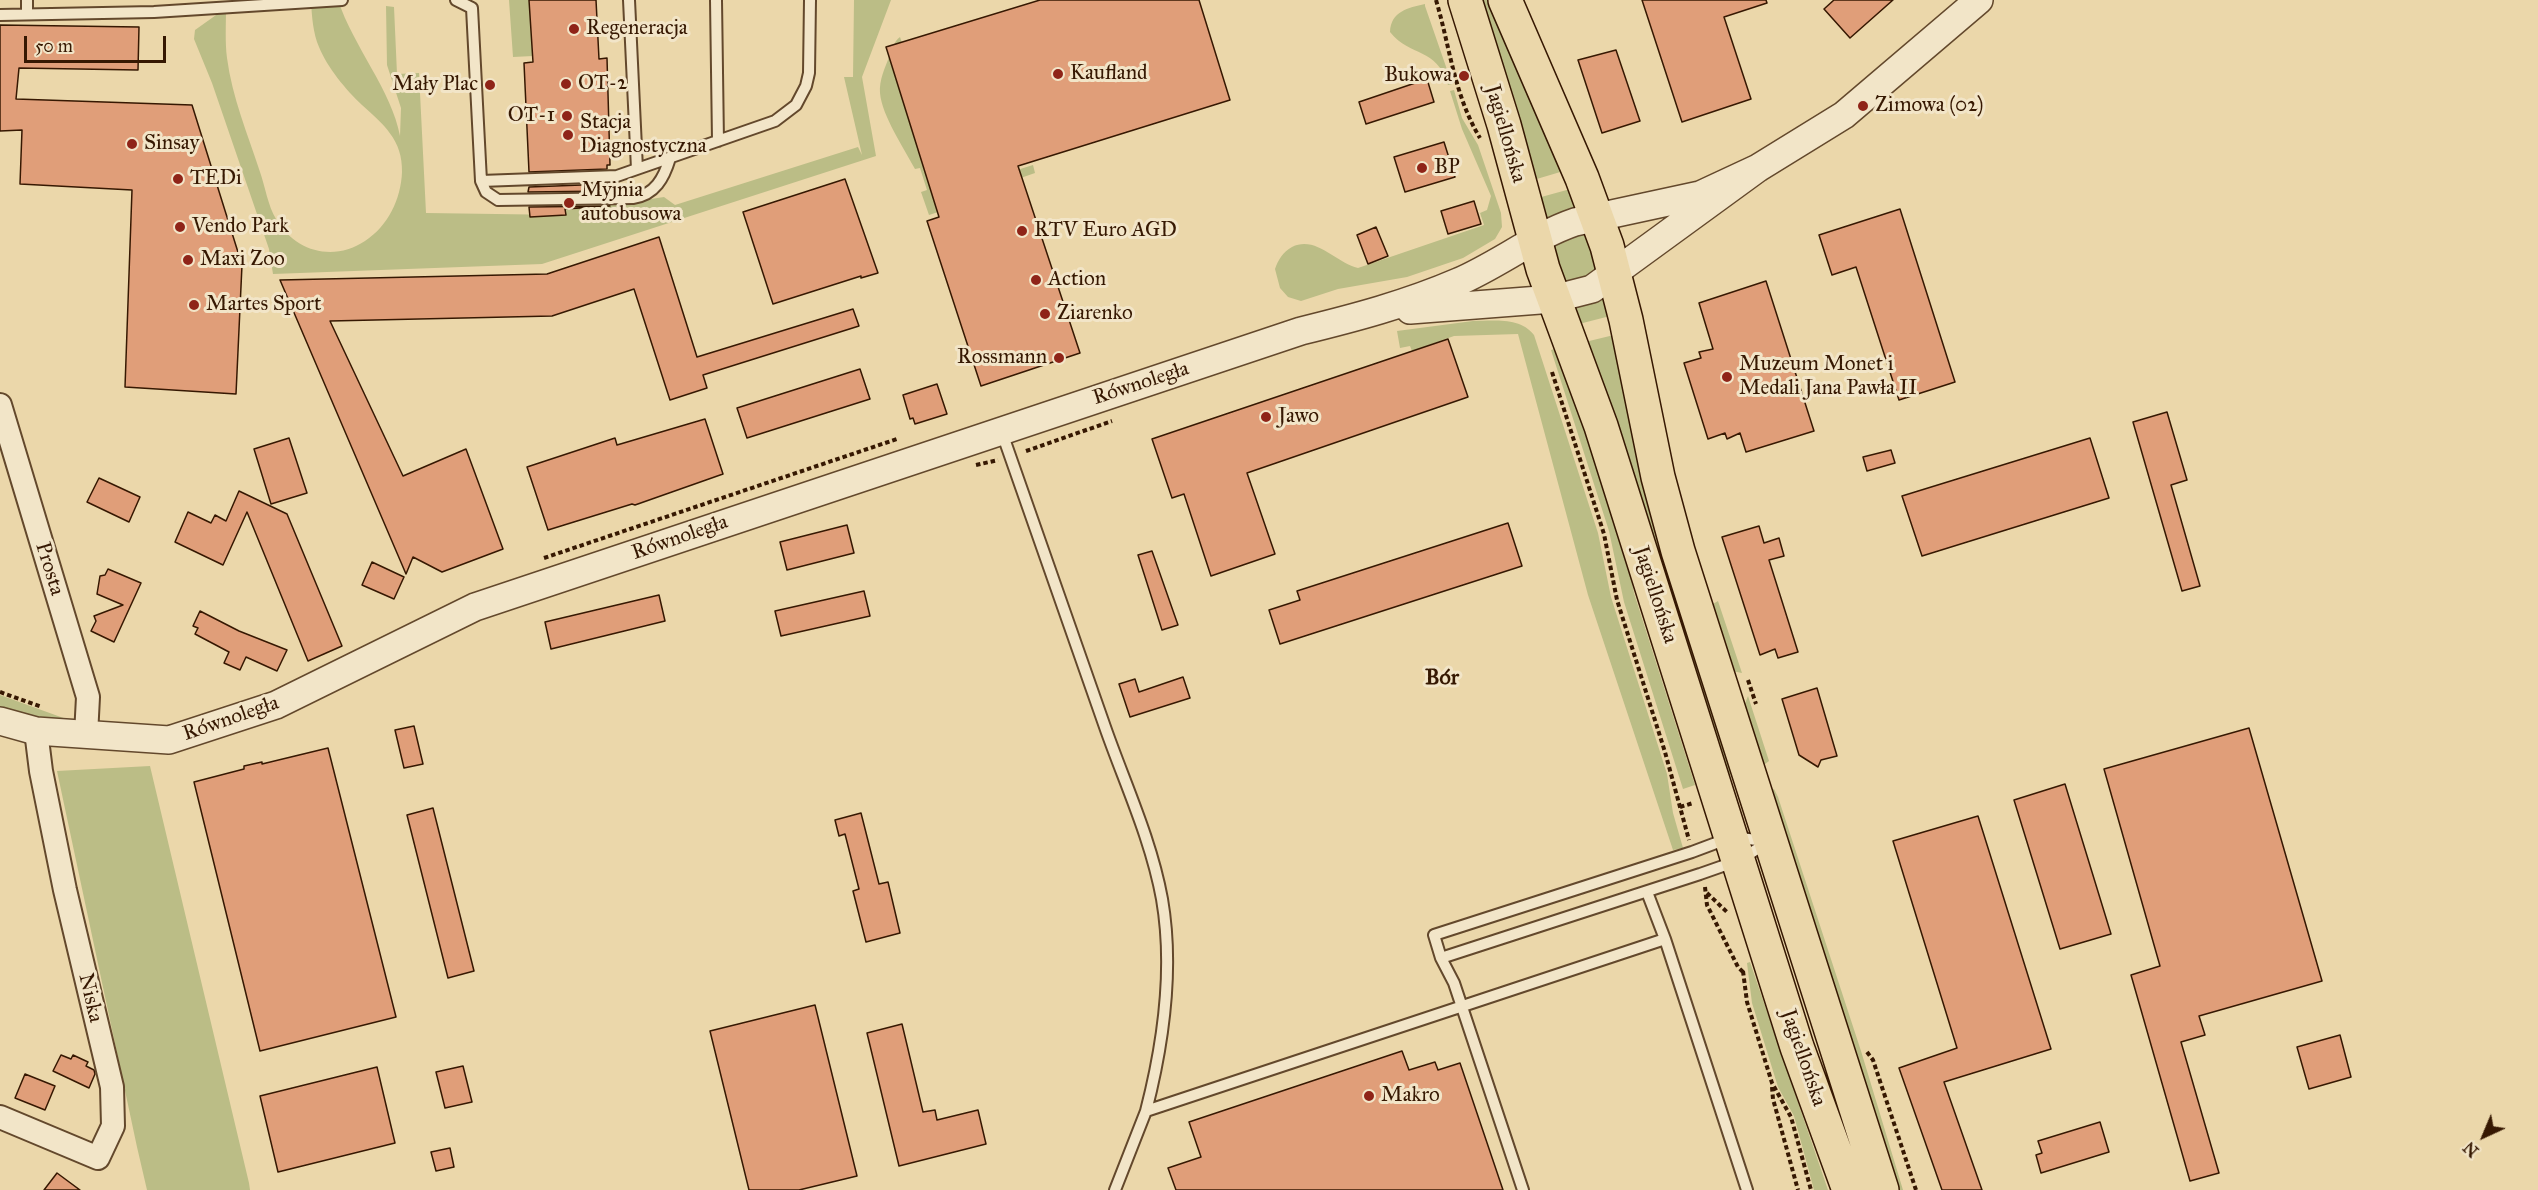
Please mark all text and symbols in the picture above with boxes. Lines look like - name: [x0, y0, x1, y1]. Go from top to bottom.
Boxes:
- place label: Regeneracja: [586, 16, 688, 42]
- marker: Regeneracja: [567, 22, 581, 36]
- scale bar: [27, 24, 170, 62]
- text: 50 m: [35, 35, 73, 57]
- place label: Kaufland: [1070, 61, 1148, 87]
- place label: Bukowa: [1384, 63, 1452, 89]
- marker: Kaufland: [1051, 67, 1065, 81]
- marker: Bukowa: [1457, 69, 1471, 83]
- place label: OT-2: [578, 71, 627, 97]
- place label: Mały Plac: [392, 72, 478, 98]
- marker: OT-2: [559, 77, 573, 91]
- marker: Mały Plac: [483, 78, 497, 92]
- street label: Jagiellońska: [1479, 82, 1531, 186]
- place label: Zimowa (02): [1875, 93, 1983, 119]
- marker: Zimowa (02): [1856, 99, 1870, 113]
- place label: OT-1: [508, 103, 555, 129]
- marker: OT-1: [560, 109, 574, 123]
- place label: Stacja Diagnostyczna: [580, 110, 707, 160]
- marker: Stacja Diagnostyczna: [561, 128, 575, 142]
- place label: Sinsay: [144, 131, 199, 157]
- marker: Sinsay: [125, 137, 139, 151]
- place label: BP: [1434, 155, 1460, 181]
- marker: BP: [1415, 161, 1429, 175]
- place label: TEDi: [190, 166, 242, 192]
- marker: TEDi: [171, 172, 185, 186]
- place label: Myjnia autobusowa: [581, 178, 681, 228]
- marker: Myjnia autobusowa: [562, 196, 576, 210]
- place label: Vendo Park: [192, 214, 289, 240]
- place label: RTV Euro AGD: [1034, 218, 1177, 244]
- marker: Vendo Park: [173, 220, 187, 234]
- marker: RTV Euro AGD: [1015, 224, 1029, 238]
- place label: Maxi Zoo: [200, 247, 285, 273]
- marker: Maxi Zoo: [181, 253, 195, 267]
- place label: Action: [1048, 267, 1106, 293]
- marker: Action: [1029, 273, 1043, 287]
- place label: Martes Sport: [206, 292, 321, 318]
- marker: Martes Sport: [187, 298, 201, 312]
- place label: Ziarenko: [1057, 301, 1133, 327]
- marker: Ziarenko: [1038, 307, 1052, 321]
- place label: Rossmann: [957, 345, 1047, 371]
- marker: Rossmann: [1052, 351, 1066, 365]
- place label: Muzeum Monet i Medali Jana Pawła II: [1739, 352, 1917, 402]
- street label: Równoległa: [1090, 357, 1192, 411]
- marker: Muzeum Monet i Medali Jana Pawła II: [1720, 370, 1734, 384]
- place label: Jawo: [1278, 404, 1319, 430]
- marker: Jawo: [1259, 410, 1273, 424]
- street label: Równoległa: [629, 510, 731, 566]
- street label: Prosta: [29, 539, 69, 599]
- street label: Jagiellońska: [1627, 543, 1683, 647]
- district label: Bór: [1425, 666, 1459, 692]
- street label: Równoległa: [180, 691, 282, 747]
- street label: Niska: [72, 971, 108, 1025]
- street label: Jagiellońska: [1775, 1006, 1831, 1110]
- place label: Makro: [1381, 1083, 1440, 1109]
- marker: Makro: [1362, 1089, 1376, 1103]
- north arrow: [2454, 1106, 2514, 1166]
- text: N: [2460, 1138, 2483, 1161]

